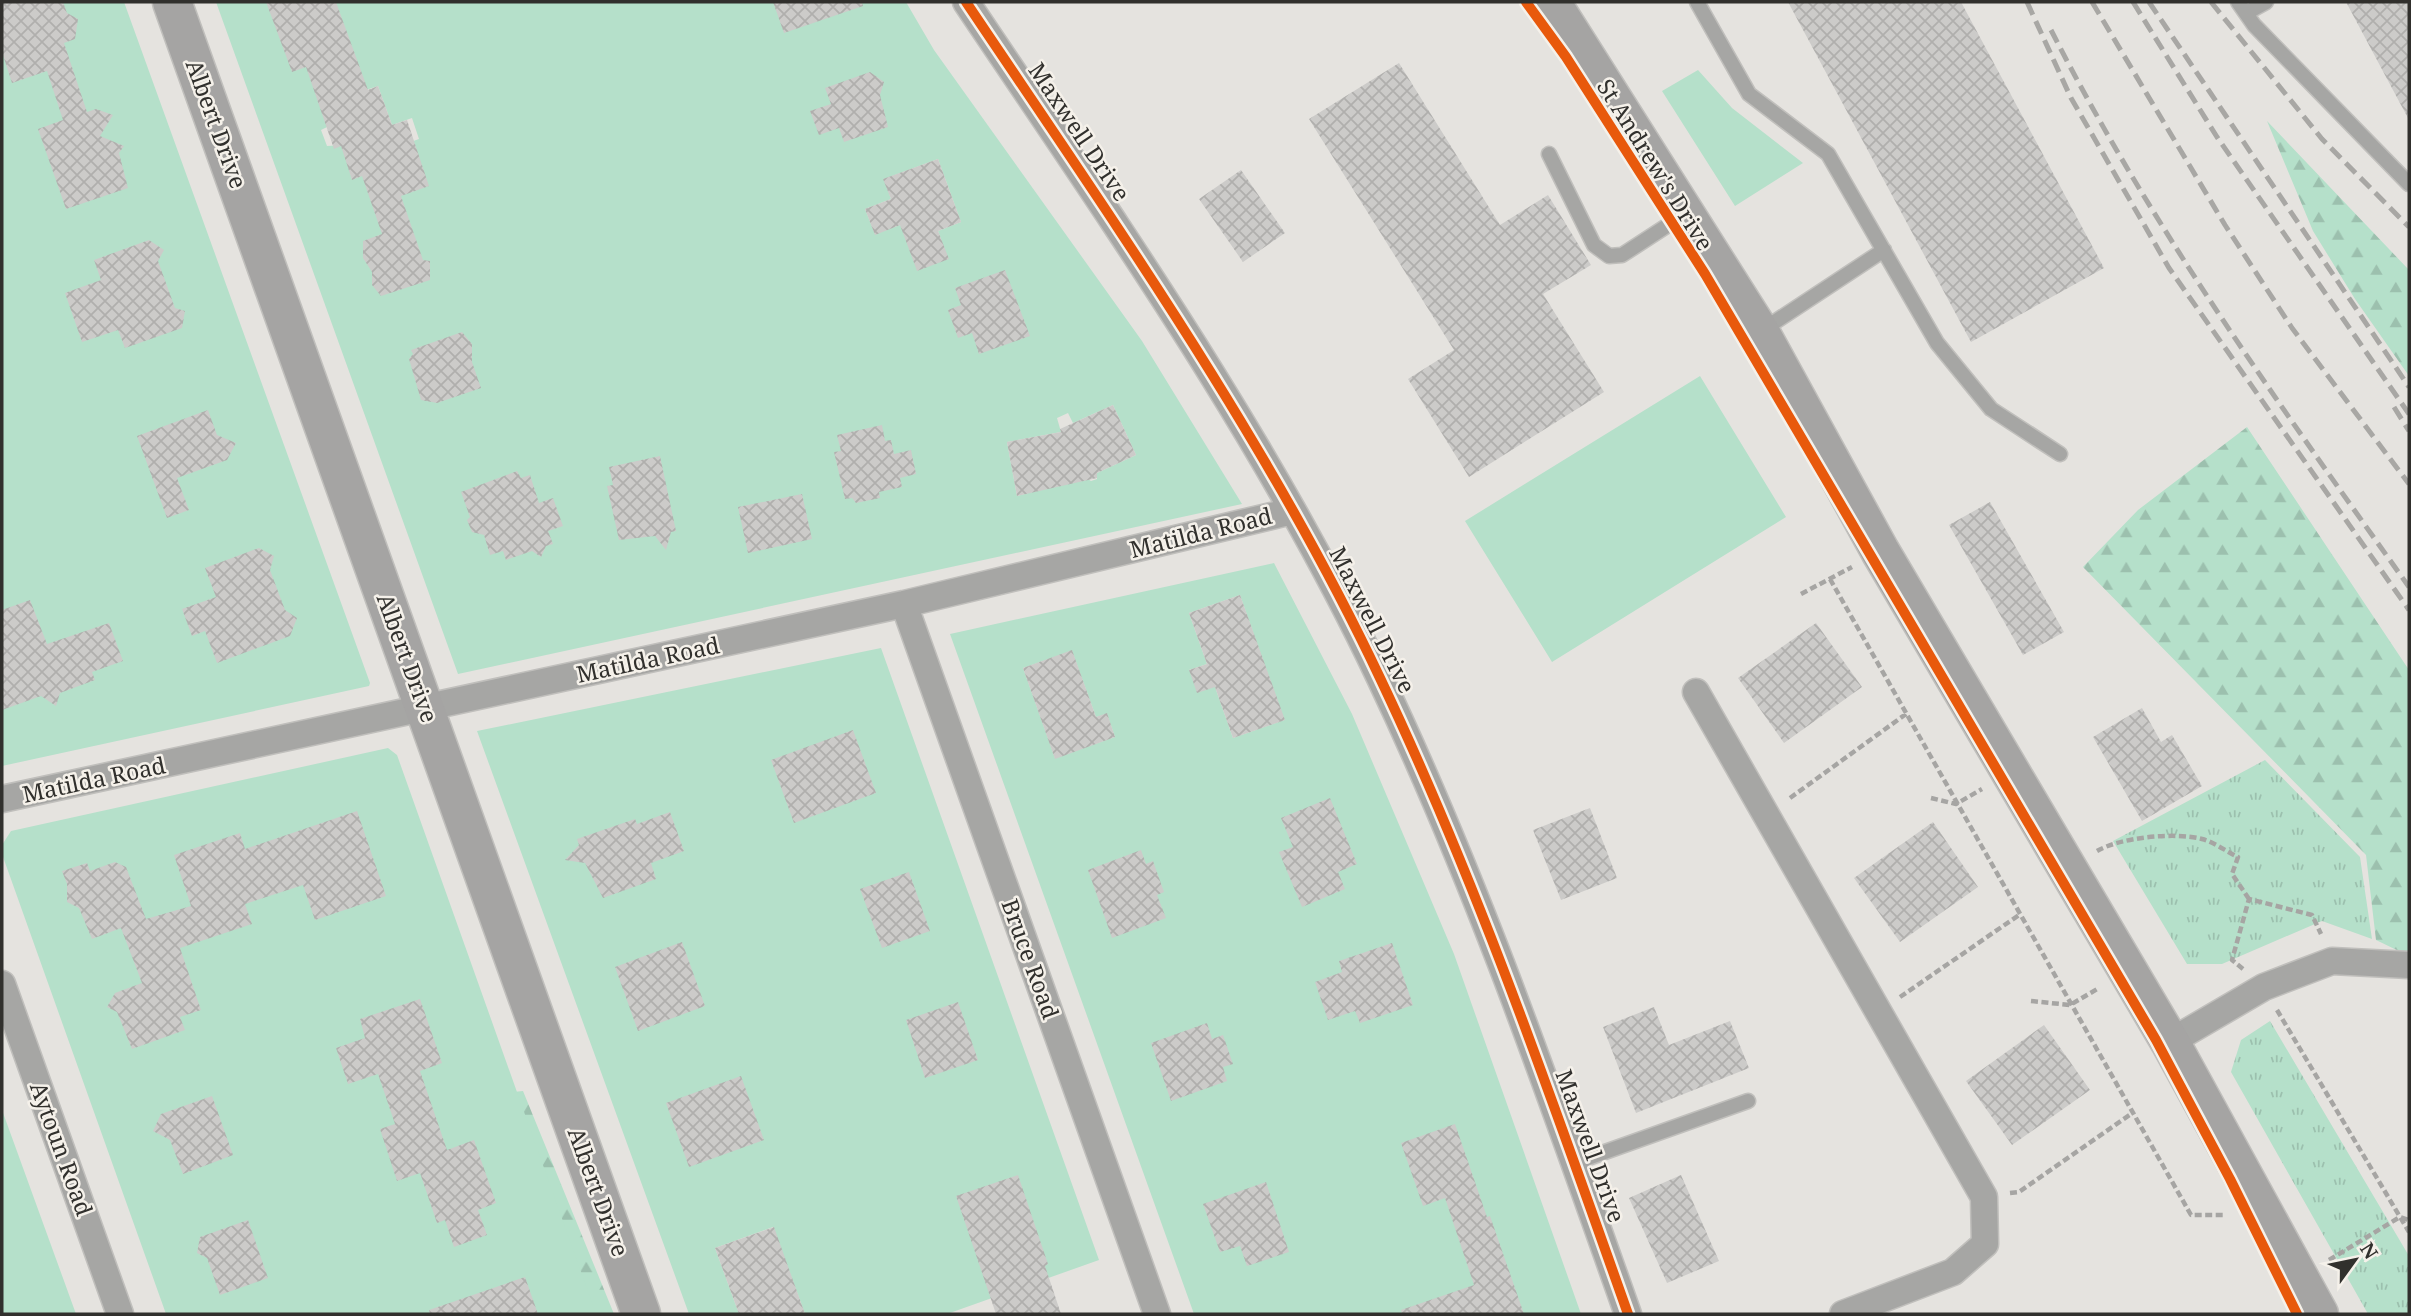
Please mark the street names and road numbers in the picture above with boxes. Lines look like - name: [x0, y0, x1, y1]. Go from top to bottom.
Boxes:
- street label: Albert Drive: [179, 55, 255, 193]
- street label: Maxwell Drive: [1022, 56, 1138, 207]
- street label: St Andrew's Drive: [1590, 73, 1722, 256]
- street label: Matilda Road: [1126, 499, 1275, 565]
- street label: Maxwell Drive: [1322, 541, 1424, 698]
- street label: Albert Drive: [370, 589, 446, 727]
- street label: Matilda Road: [573, 628, 722, 690]
- street label: Matilda Road: [19, 748, 168, 810]
- street label: Bruce Road: [994, 894, 1067, 1023]
- street label: Maxwell Drive: [1548, 1065, 1633, 1227]
- street label: Aytoun Road: [23, 1077, 101, 1220]
- street label: Albert Drive: [561, 1123, 637, 1261]

